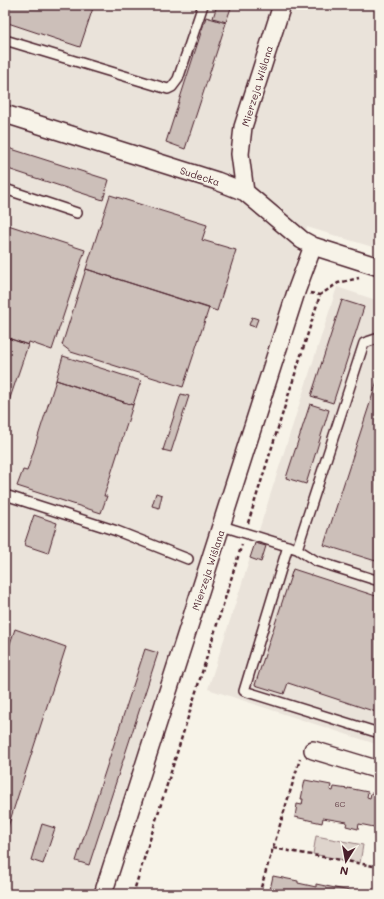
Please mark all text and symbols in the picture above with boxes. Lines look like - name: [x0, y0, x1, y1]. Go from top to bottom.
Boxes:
- street label: Mierzeja Wiślana: [238, 44, 276, 128]
- street label: Sudecka: [178, 163, 222, 189]
- street label: Mierzeja Wiślana: [188, 528, 228, 612]
- house number: 6C: [335, 799, 346, 809]
- north arrow: [326, 841, 366, 881]
- text: N: [338, 863, 350, 879]

